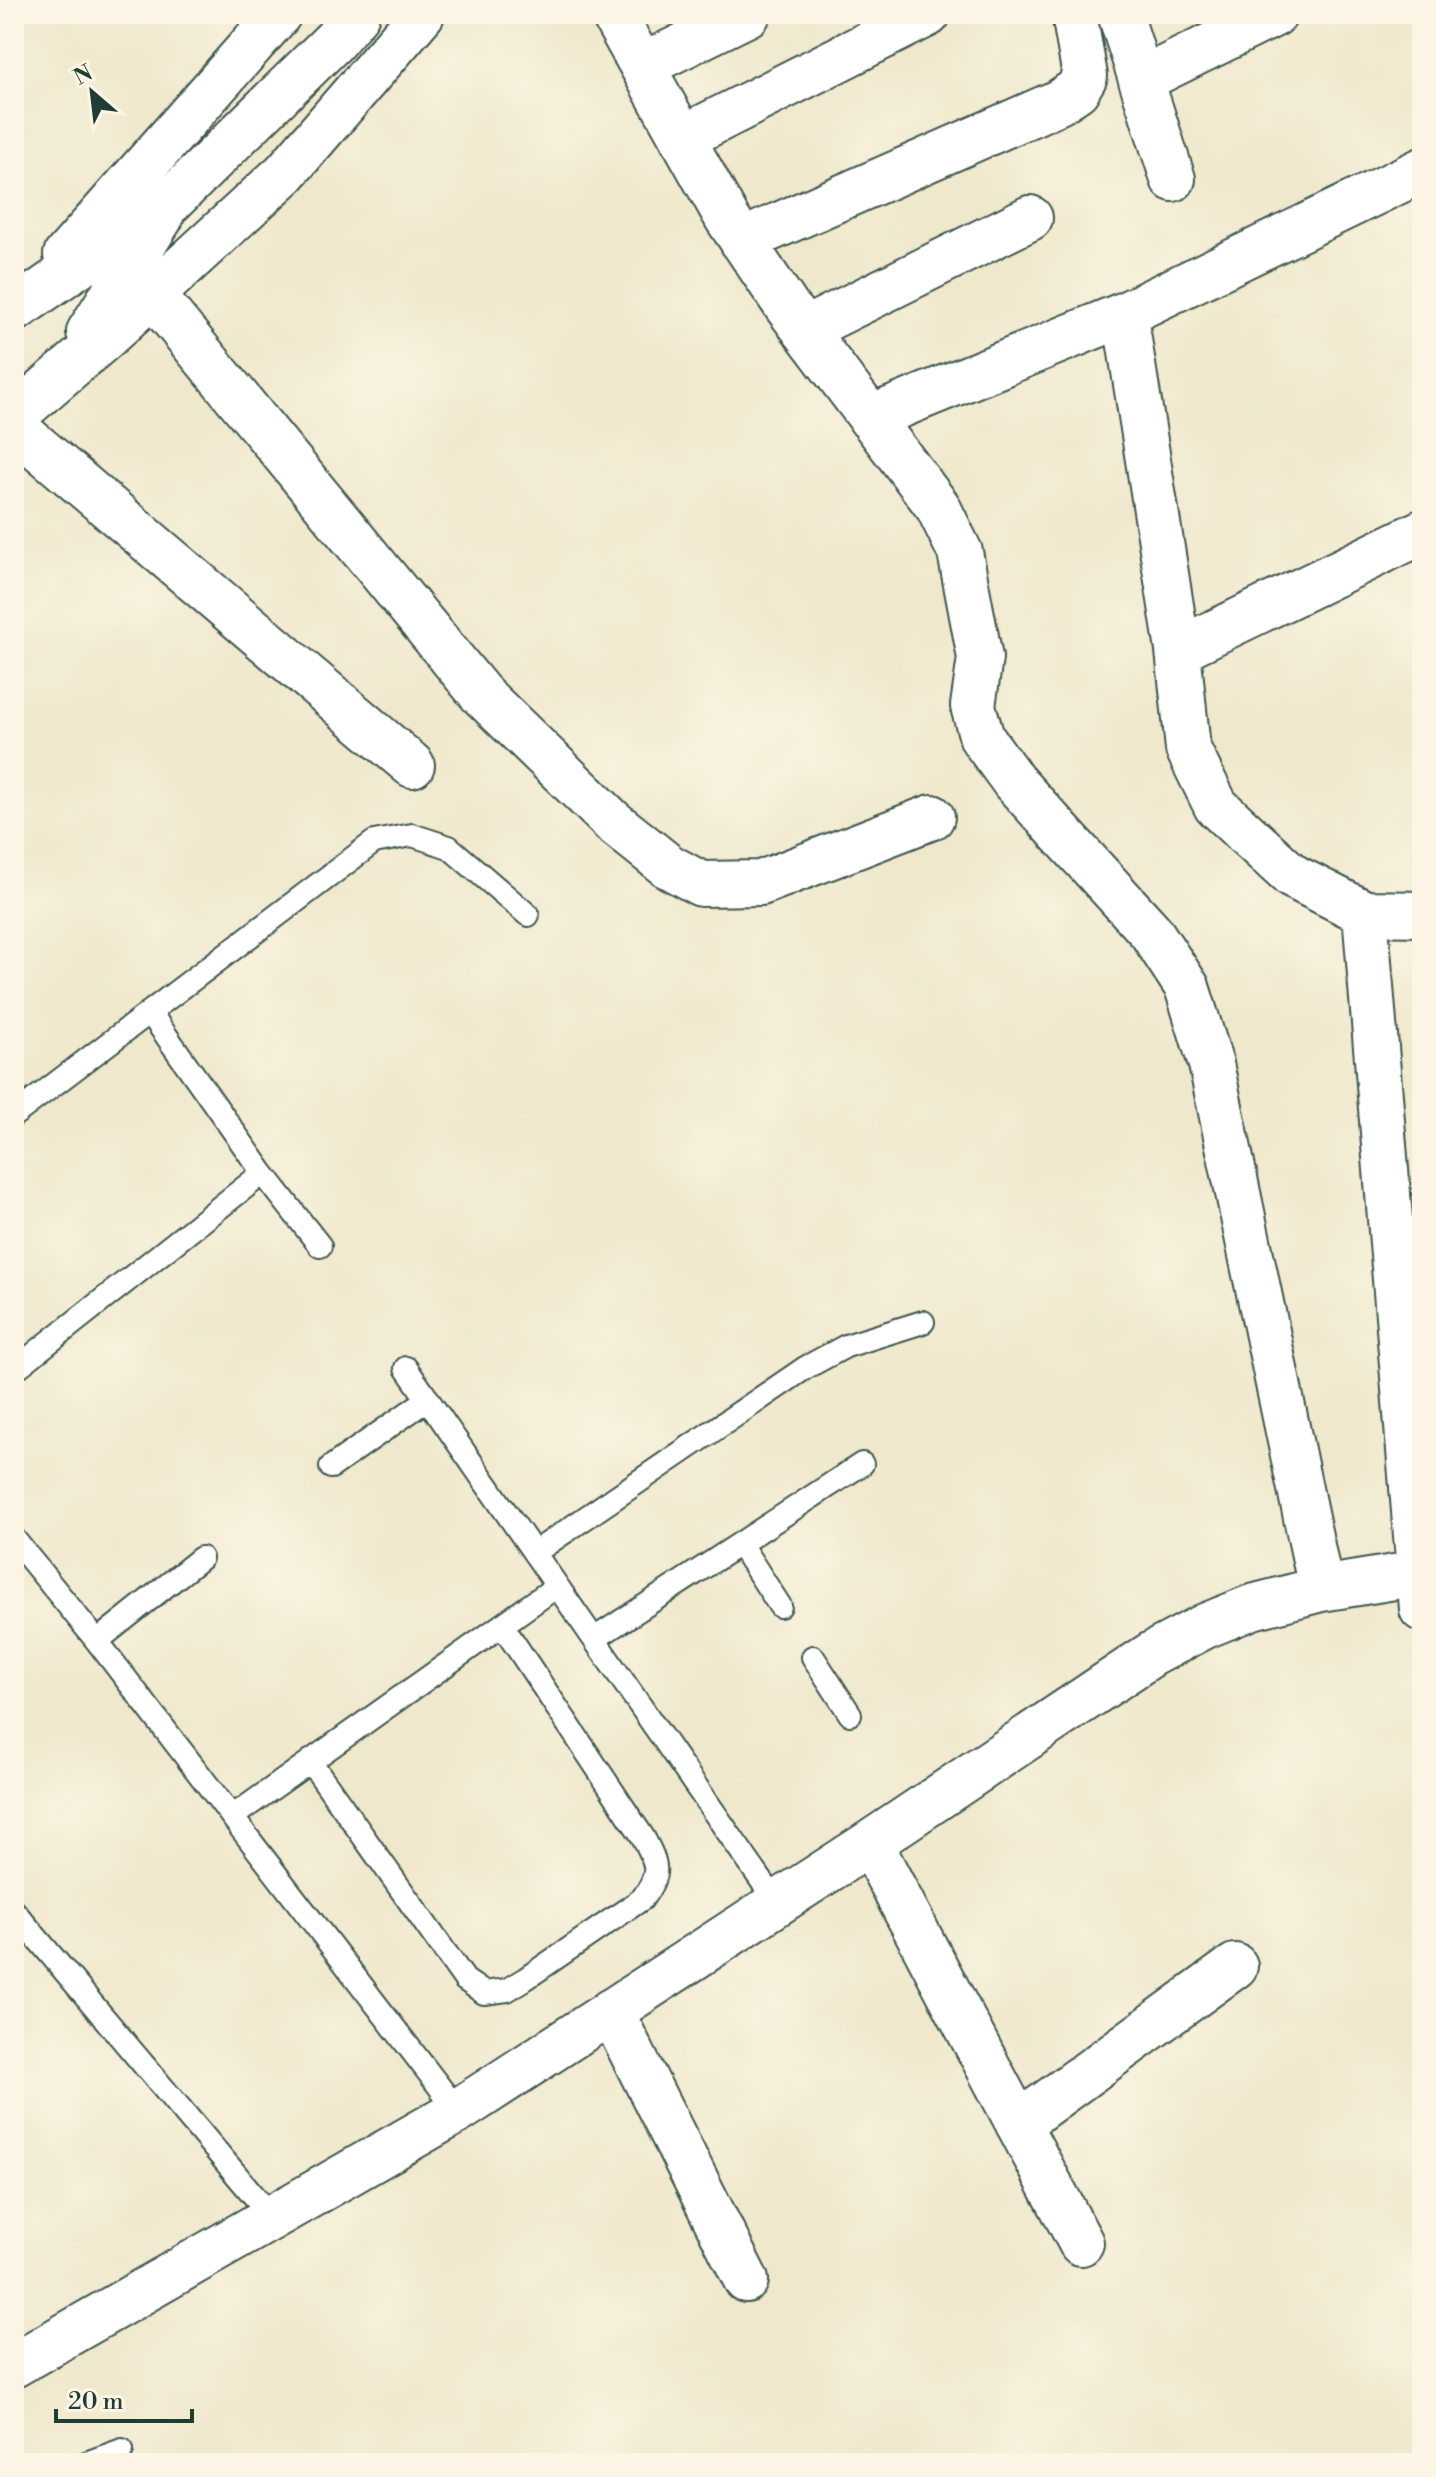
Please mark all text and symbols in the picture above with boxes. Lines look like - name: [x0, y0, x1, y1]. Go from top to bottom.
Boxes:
- north arrow: [52, 52, 132, 132]
- text: N: [69, 59, 98, 92]
- scale bar: [56, 2373, 192, 2423]
- text: 20 m: [68, 2387, 124, 2417]

